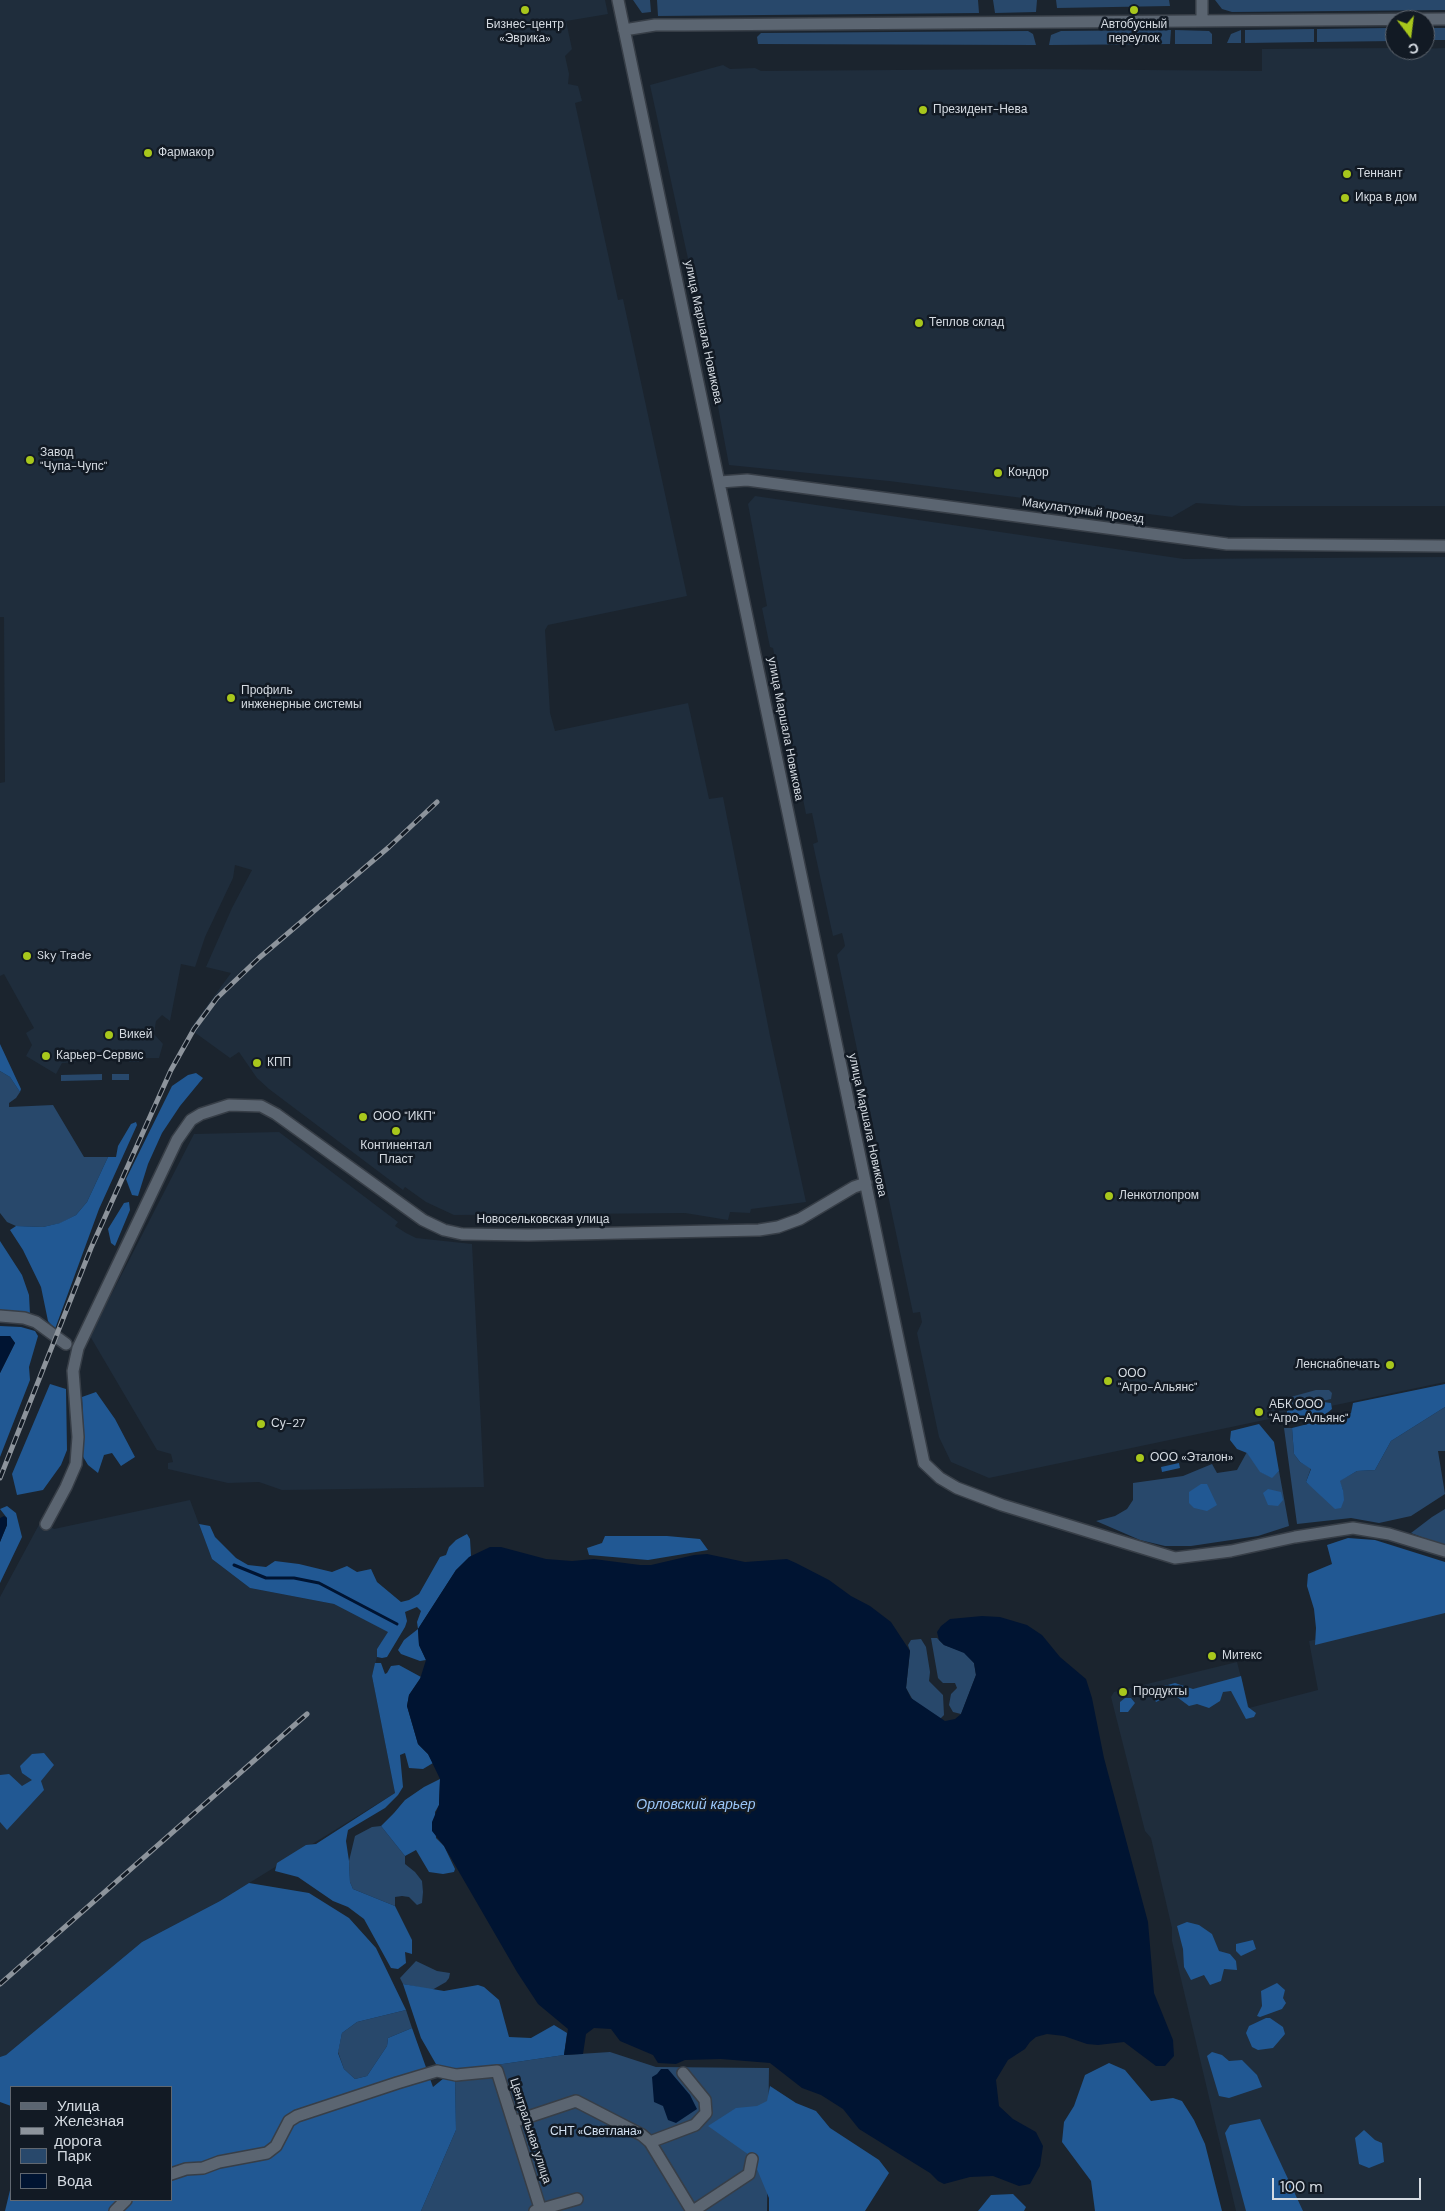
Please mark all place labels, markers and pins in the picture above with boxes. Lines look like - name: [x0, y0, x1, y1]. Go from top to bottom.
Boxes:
- marker: Бизнес-центр «Эврика»: [519, 4, 531, 16]
- marker: Автобусный переулок: [1128, 4, 1140, 16]
- place label: Бизнес-центр «Эврика»: [486, 18, 564, 46]
- place label: Автобусный переулок: [1101, 18, 1167, 46]
- place label: Президент-Нева: [933, 103, 1027, 117]
- marker: Президент-Нева: [917, 104, 929, 116]
- place label: Фармакор: [158, 146, 214, 160]
- marker: Фармакор: [142, 147, 154, 159]
- place label: Теннант: [1357, 167, 1402, 181]
- marker: Теннант: [1341, 168, 1353, 180]
- place label: Икра в дом: [1355, 191, 1417, 205]
- marker: Икра в дом: [1339, 192, 1351, 204]
- place label: Теплов склад: [929, 316, 1004, 330]
- marker: Теплов склад: [913, 317, 925, 329]
- place label: Завод "Чупа-Чупс": [40, 446, 107, 474]
- marker: Завод "Чупа-Чупс": [24, 454, 36, 466]
- place label: Кондор: [1008, 466, 1049, 480]
- marker: Кондор: [992, 467, 1004, 479]
- place label: Профиль инженерные системы: [241, 684, 362, 712]
- marker: Профиль инженерные системы: [225, 692, 237, 704]
- place label: Sky Trade: [37, 949, 91, 963]
- marker: Sky Trade: [21, 950, 33, 962]
- place label: Викей: [119, 1028, 152, 1042]
- marker: Викей: [103, 1029, 115, 1041]
- place label: Карьер-Сервис: [56, 1049, 144, 1063]
- marker: Карьер-Сервис: [40, 1050, 52, 1062]
- place label: КПП: [267, 1056, 291, 1070]
- marker: КПП: [251, 1057, 263, 1069]
- place label: ООО "ИКП": [373, 1110, 435, 1124]
- marker: ООО "ИКП": [357, 1111, 369, 1123]
- marker: Континентал Пласт: [390, 1125, 402, 1137]
- place label: Континентал Пласт: [360, 1139, 432, 1167]
- place label: Ленкотлопром: [1119, 1189, 1199, 1203]
- marker: Ленкотлопром: [1103, 1190, 1115, 1202]
- place label: Ленснабпечать: [1295, 1358, 1380, 1372]
- marker: Ленснабпечать: [1384, 1359, 1396, 1371]
- place label: ООО "Агро-Альянс": [1118, 1367, 1198, 1395]
- marker: ООО "Агро-Альянс": [1102, 1375, 1114, 1387]
- place label: АБК ООО "Агро-Альянс": [1269, 1398, 1349, 1426]
- marker: АБК ООО "Агро-Альянс": [1253, 1406, 1265, 1418]
- place label: Су-27: [271, 1417, 305, 1431]
- marker: Су-27: [255, 1418, 267, 1430]
- place label: ООО «Эталон»: [1150, 1451, 1233, 1465]
- marker: ООО «Эталон»: [1134, 1452, 1146, 1464]
- place label: Митекс: [1222, 1649, 1262, 1663]
- marker: Митекс: [1206, 1650, 1218, 1662]
- place label: Продукты: [1133, 1685, 1187, 1699]
- marker: Продукты: [1117, 1686, 1129, 1698]

